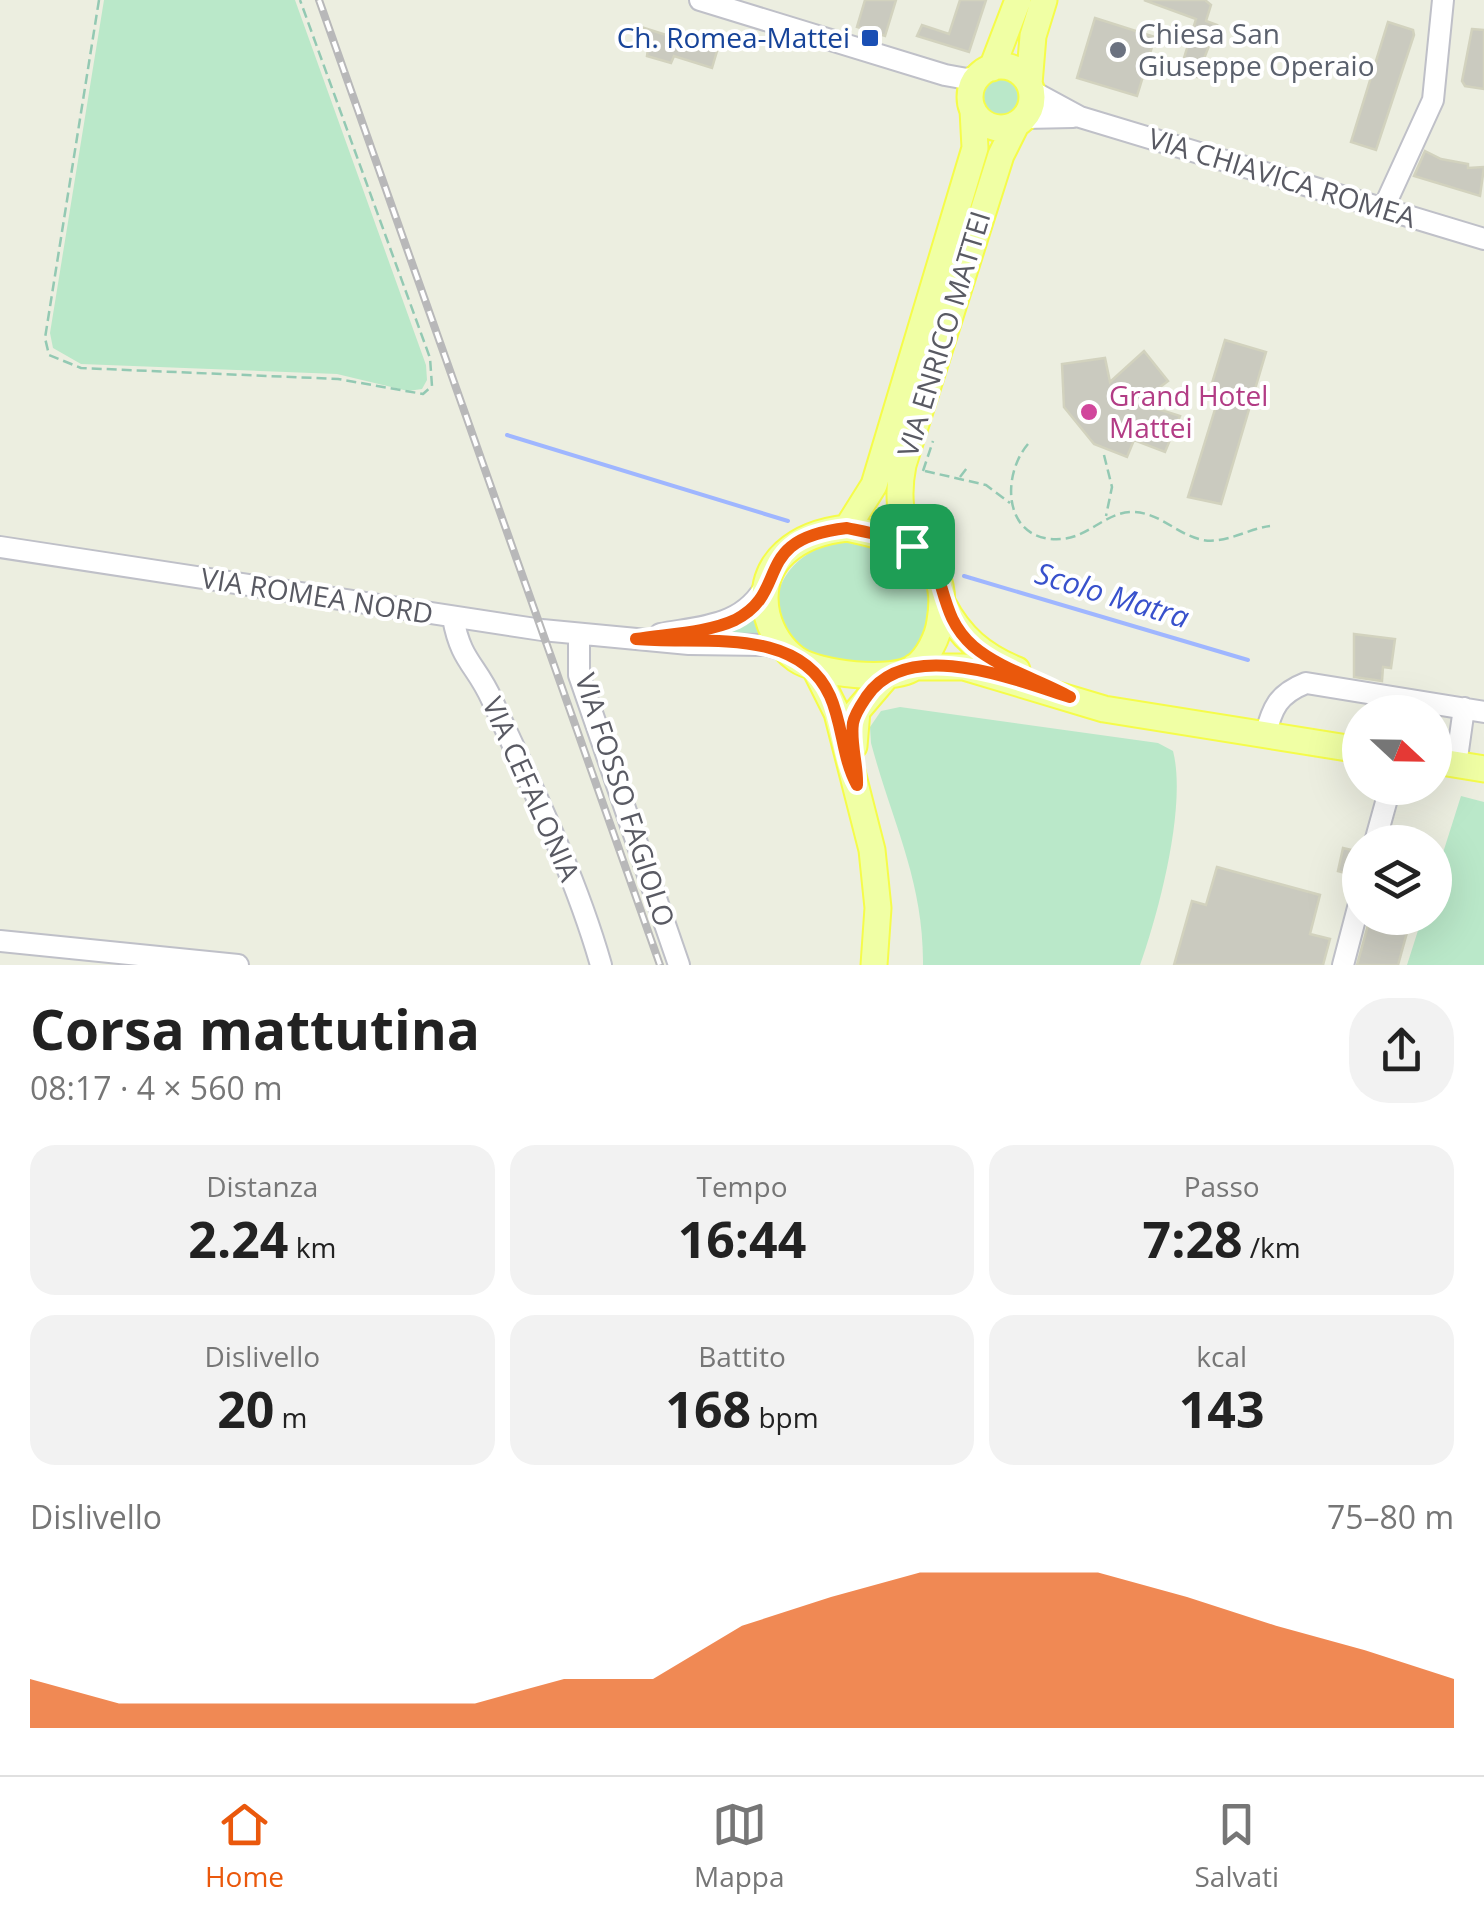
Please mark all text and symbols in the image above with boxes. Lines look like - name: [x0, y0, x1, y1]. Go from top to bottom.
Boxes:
- place label: Chiesa San Giuseppe Operaio: [1138, 14, 1374, 84]
- place label: Ch. Romea-Mattei: [617, 18, 850, 56]
- marker: Ch. Romea-Mattei: [859, 27, 881, 49]
- marker: Chiesa San Giuseppe Operaio: [1107, 39, 1129, 61]
- street label: VIA CHIAVICA ROMEA: [1144, 118, 1421, 236]
- street label: VIA ENRICO MATTEI: [888, 206, 998, 461]
- place label: Grand Hotel Mattei: [1109, 376, 1268, 446]
- marker: Grand Hotel Mattei: [1078, 401, 1100, 423]
- pin: [870, 504, 955, 589]
- icon: arrive: [885, 519, 940, 574]
- water label: Scolo Matra: [1031, 552, 1194, 637]
- street label: VIA ROMEA NORD: [198, 558, 436, 632]
- street label: VIA FOSSO FAGIOLO: [567, 668, 685, 931]
- street label: VIA CEFALONIA: [474, 690, 590, 887]
- north arrow: [1342, 695, 1452, 805]
- map controls: [1342, 695, 1452, 935]
- button: layers: [1342, 825, 1452, 935]
- text: Corsa mattutina: [30, 991, 480, 1066]
- button: share: [1349, 998, 1454, 1103]
- text: 08:17 · 4 × 560 m: [30, 1066, 283, 1109]
- text: Distanza: [206, 1167, 318, 1205]
- text: Tempo: [696, 1167, 788, 1205]
- text: Passo: [1184, 1167, 1260, 1205]
- text: 2.24: [188, 1205, 288, 1273]
- text: 16:44: [678, 1205, 806, 1273]
- text: 7:28: [1143, 1205, 1243, 1273]
- text: km: [288, 1228, 336, 1266]
- text: /km: [1243, 1228, 1301, 1266]
- text: Dislivello: [205, 1337, 320, 1375]
- text: Battito: [698, 1337, 786, 1375]
- text: kcal: [1196, 1337, 1247, 1375]
- text: 20: [217, 1375, 274, 1443]
- text: 168: [665, 1375, 751, 1443]
- text: 143: [1179, 1375, 1265, 1443]
- text: m: [274, 1398, 308, 1436]
- text: bpm: [751, 1398, 819, 1436]
- text: Dislivello: [30, 1495, 162, 1538]
- text: 75–80 m: [1327, 1495, 1454, 1538]
- tab: Home: [205, 1797, 284, 1895]
- tab: Mappa: [694, 1797, 785, 1895]
- tab: Salvati: [1194, 1797, 1279, 1895]

